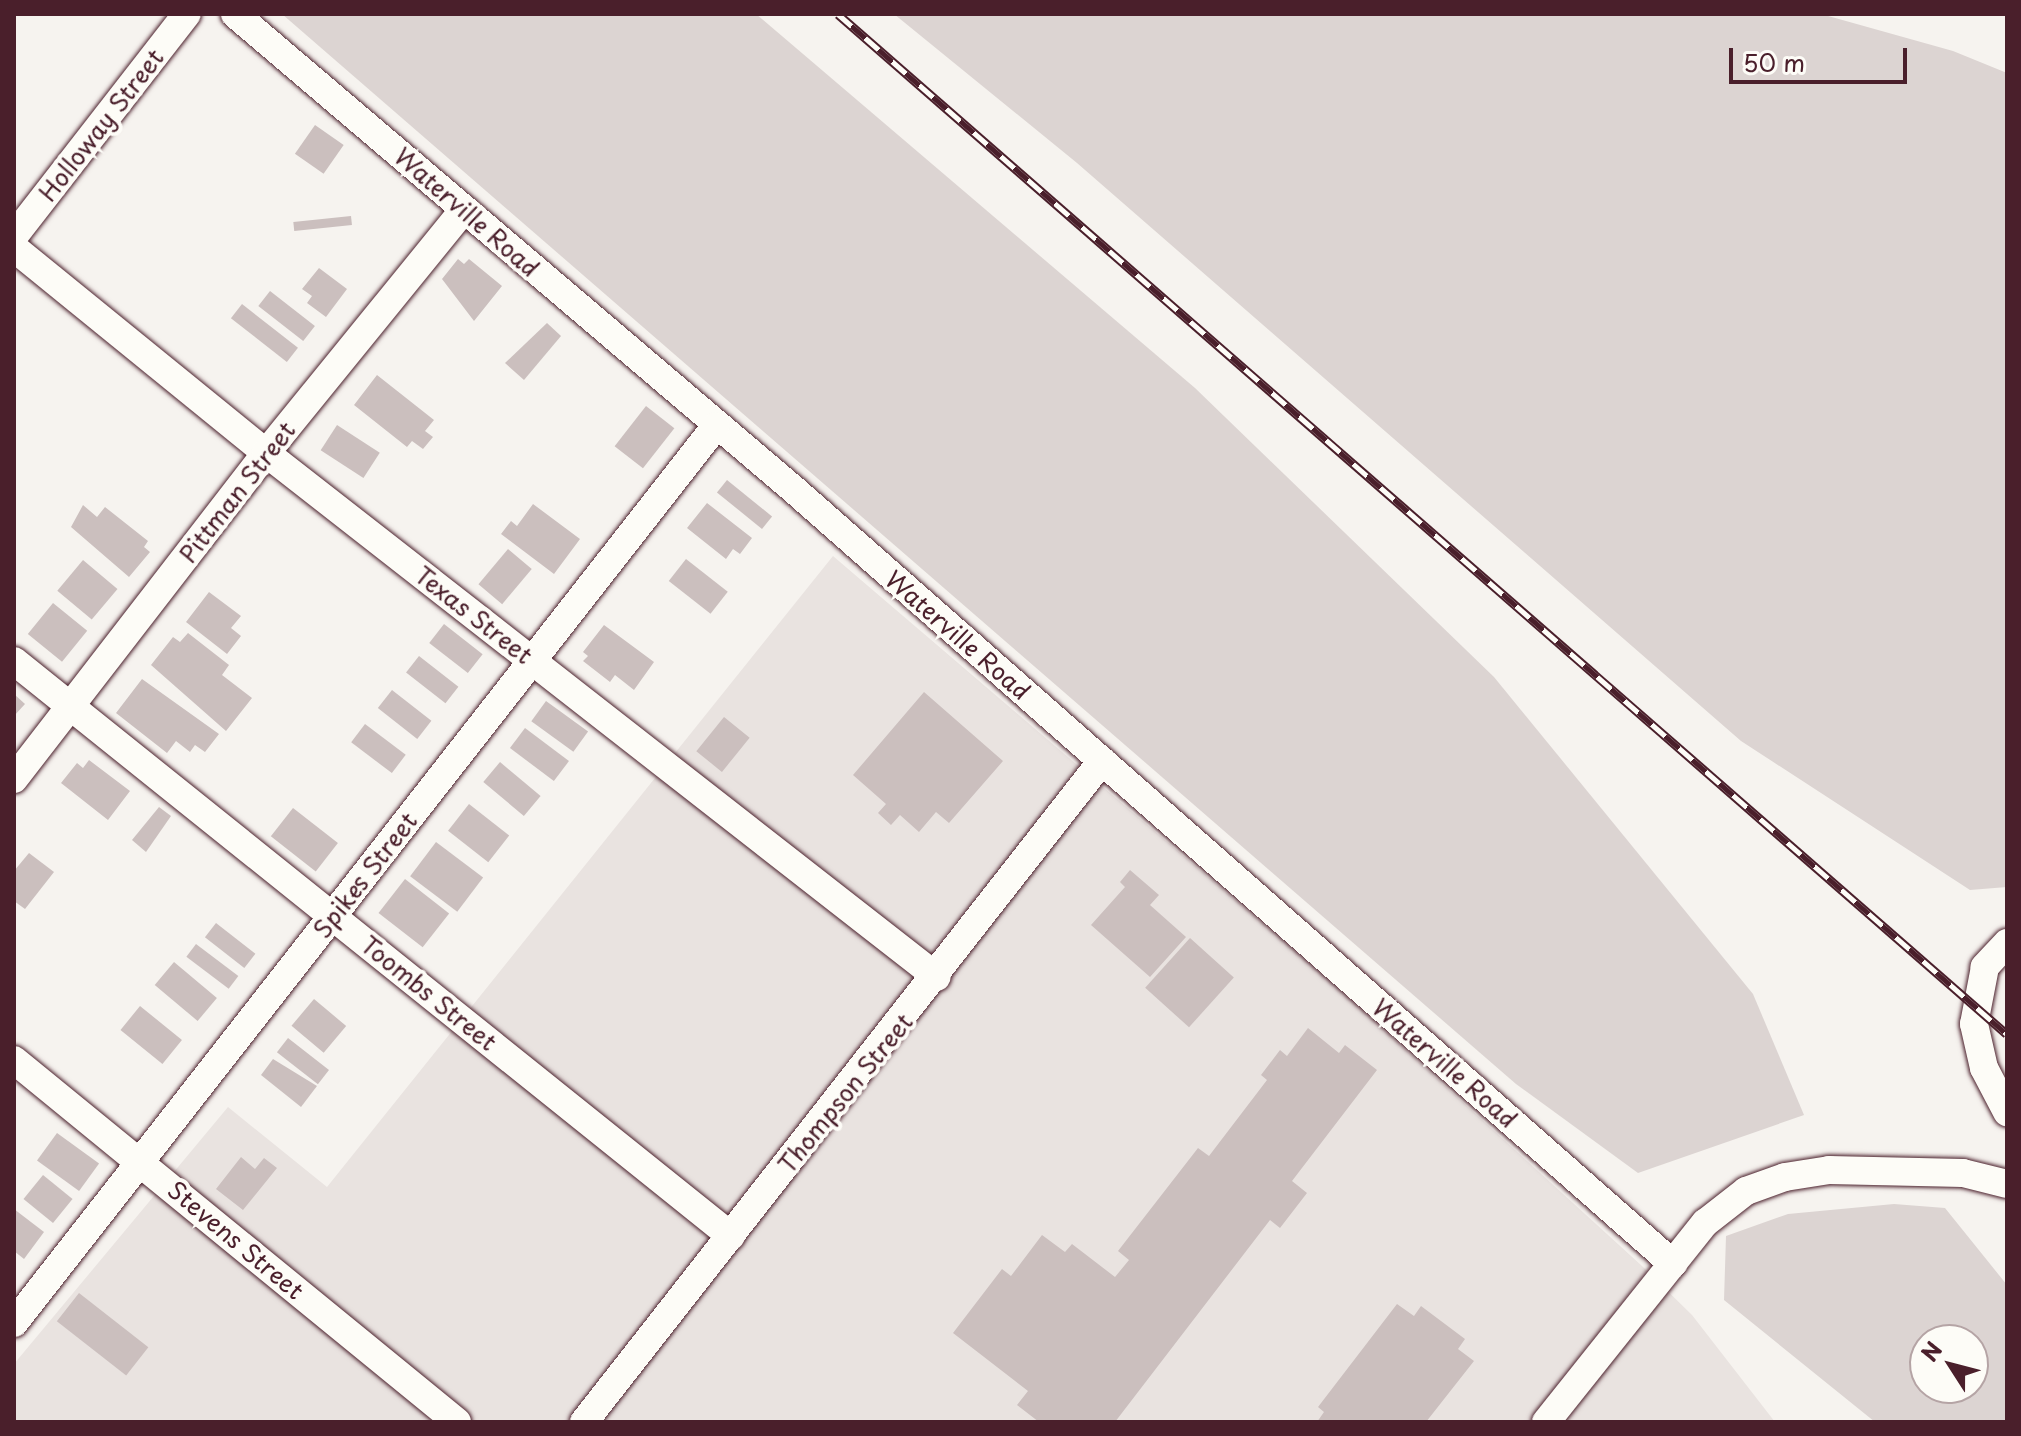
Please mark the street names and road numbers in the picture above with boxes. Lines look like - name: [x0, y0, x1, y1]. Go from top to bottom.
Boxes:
- street label: Holloway Street: [33, 44, 169, 206]
- street label: Waterville Road: [389, 141, 545, 283]
- street label: Pittman Street: [173, 416, 301, 568]
- street label: Texas Street: [409, 560, 539, 670]
- street label: Waterville Road: [880, 564, 1036, 706]
- street label: Spikes Street: [306, 806, 424, 944]
- street label: Toombs Street: [355, 929, 503, 1057]
- street label: Waterville Road: [1367, 992, 1523, 1134]
- street label: Thompson Street: [772, 1007, 918, 1179]
- street label: Stevens Street: [163, 1175, 309, 1305]

